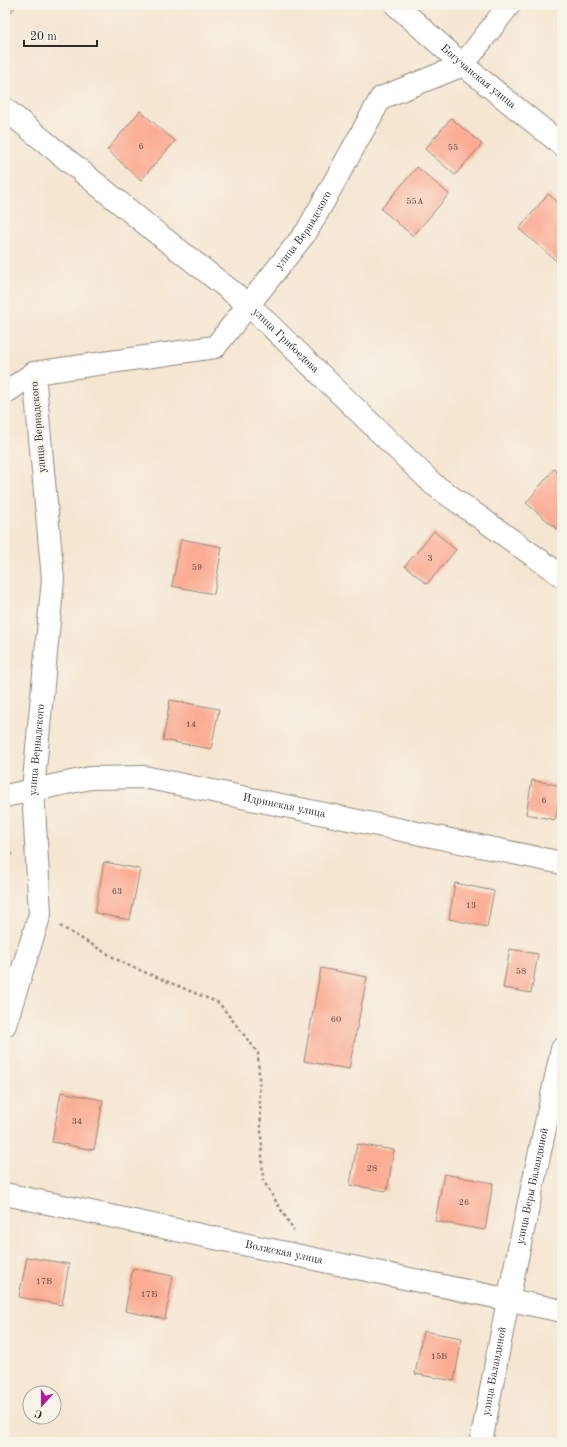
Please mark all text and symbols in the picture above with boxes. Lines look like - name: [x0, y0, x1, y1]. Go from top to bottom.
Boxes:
- scale bar: [24, 22, 97, 48]
- text: 20 m: [30, 31, 57, 43]
- street label: Богучанская улица: [439, 42, 518, 111]
- house number: 6: [138, 142, 144, 151]
- house number: 55: [448, 143, 458, 152]
- street label: улица Вернадского: [273, 189, 334, 271]
- house number: 55А: [406, 197, 424, 206]
- street label: улица Грибоедова: [250, 306, 321, 375]
- street label: улица Вернадского: [30, 381, 48, 473]
- house number: 3: [427, 554, 433, 563]
- house number: 59: [192, 563, 202, 572]
- street label: улица Вернадского: [27, 703, 47, 796]
- house number: 14: [186, 720, 196, 729]
- street label: Идринская улица: [242, 792, 327, 820]
- house number: 6: [541, 796, 547, 805]
- house number: 63: [112, 887, 122, 896]
- house number: 13: [466, 901, 476, 910]
- house number: 58: [516, 967, 526, 976]
- house number: 60: [331, 1015, 341, 1024]
- house number: 34: [72, 1117, 82, 1126]
- street label: улица Веры Баландиной: [515, 1127, 550, 1245]
- house number: 28: [367, 1164, 377, 1173]
- house number: 26: [459, 1198, 469, 1207]
- street label: Волжская улица: [244, 1239, 324, 1266]
- house number: 17В: [36, 1277, 52, 1286]
- house number: 17Б: [141, 1290, 157, 1299]
- street label: улица Баландиной: [481, 1326, 508, 1417]
- house number: 15В: [431, 1352, 447, 1361]
- north arrow: [22, 1385, 62, 1425]
- text: С: [34, 1406, 44, 1419]

